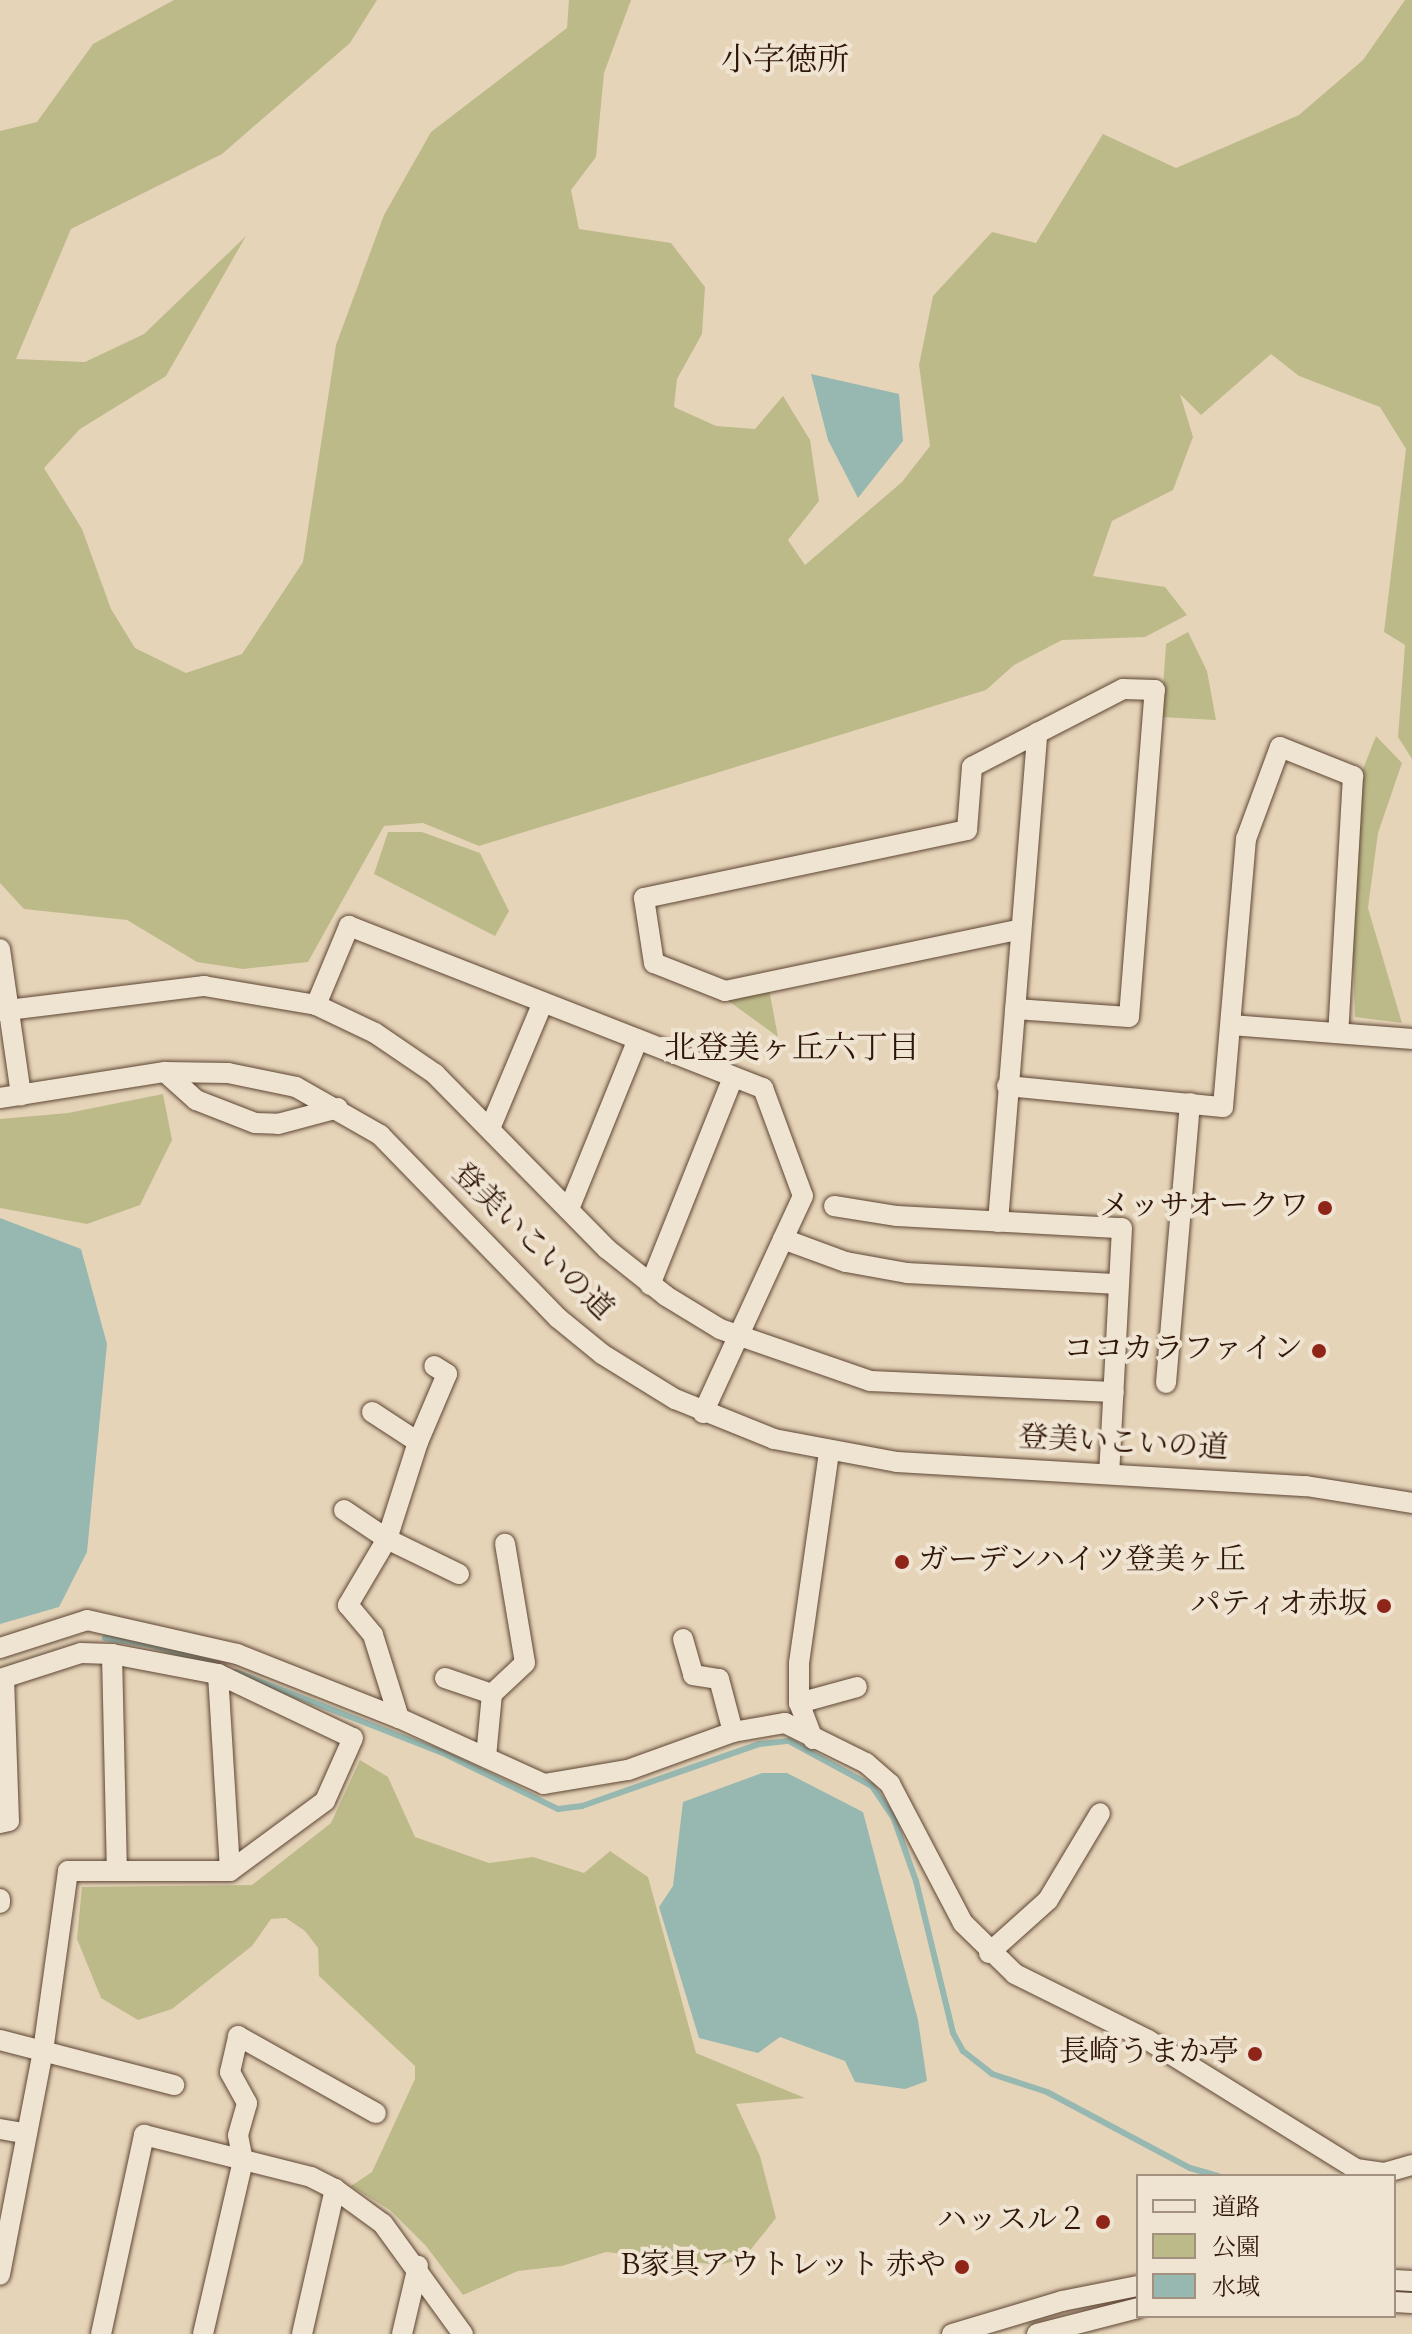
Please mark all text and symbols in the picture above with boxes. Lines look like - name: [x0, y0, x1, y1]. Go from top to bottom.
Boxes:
- district label: 小字徳所: [721, 43, 849, 81]
- district label: 北登美ヶ丘六丁目: [664, 1031, 920, 1069]
- street label: 登美いこいの道: [443, 1157, 619, 1329]
- place label: メッサオークワ: [1099, 1190, 1309, 1226]
- marker: メッサオークワ: [1316, 1199, 1334, 1217]
- place label: ココカラファイン: [1063, 1333, 1303, 1369]
- marker: ココカラファイン: [1310, 1342, 1328, 1360]
- street label: 登美いこいの道: [1017, 1422, 1229, 1468]
- place label: ガーデンハイツ登美ヶ丘: [918, 1544, 1248, 1580]
- marker: ガーデンハイツ登美ヶ丘: [893, 1553, 911, 1571]
- place label: パティオ赤坂: [1188, 1588, 1368, 1624]
- marker: パティオ赤坂: [1375, 1597, 1393, 1615]
- place label: 長崎うまか亭: [1059, 2036, 1239, 2072]
- marker: 長崎うまか亭: [1246, 2045, 1264, 2063]
- legend: [1136, 2174, 1396, 2318]
- text: 道路: [1212, 2192, 1260, 2226]
- place label: ハッスル２: [937, 2204, 1087, 2240]
- marker: ハッスル２: [1094, 2213, 1112, 2231]
- text: 公園: [1212, 2232, 1260, 2266]
- place label: B家具アウトレット 赤や: [621, 2249, 946, 2285]
- marker: B家具アウトレット 赤や: [953, 2258, 971, 2276]
- text: 水域: [1212, 2272, 1260, 2306]

